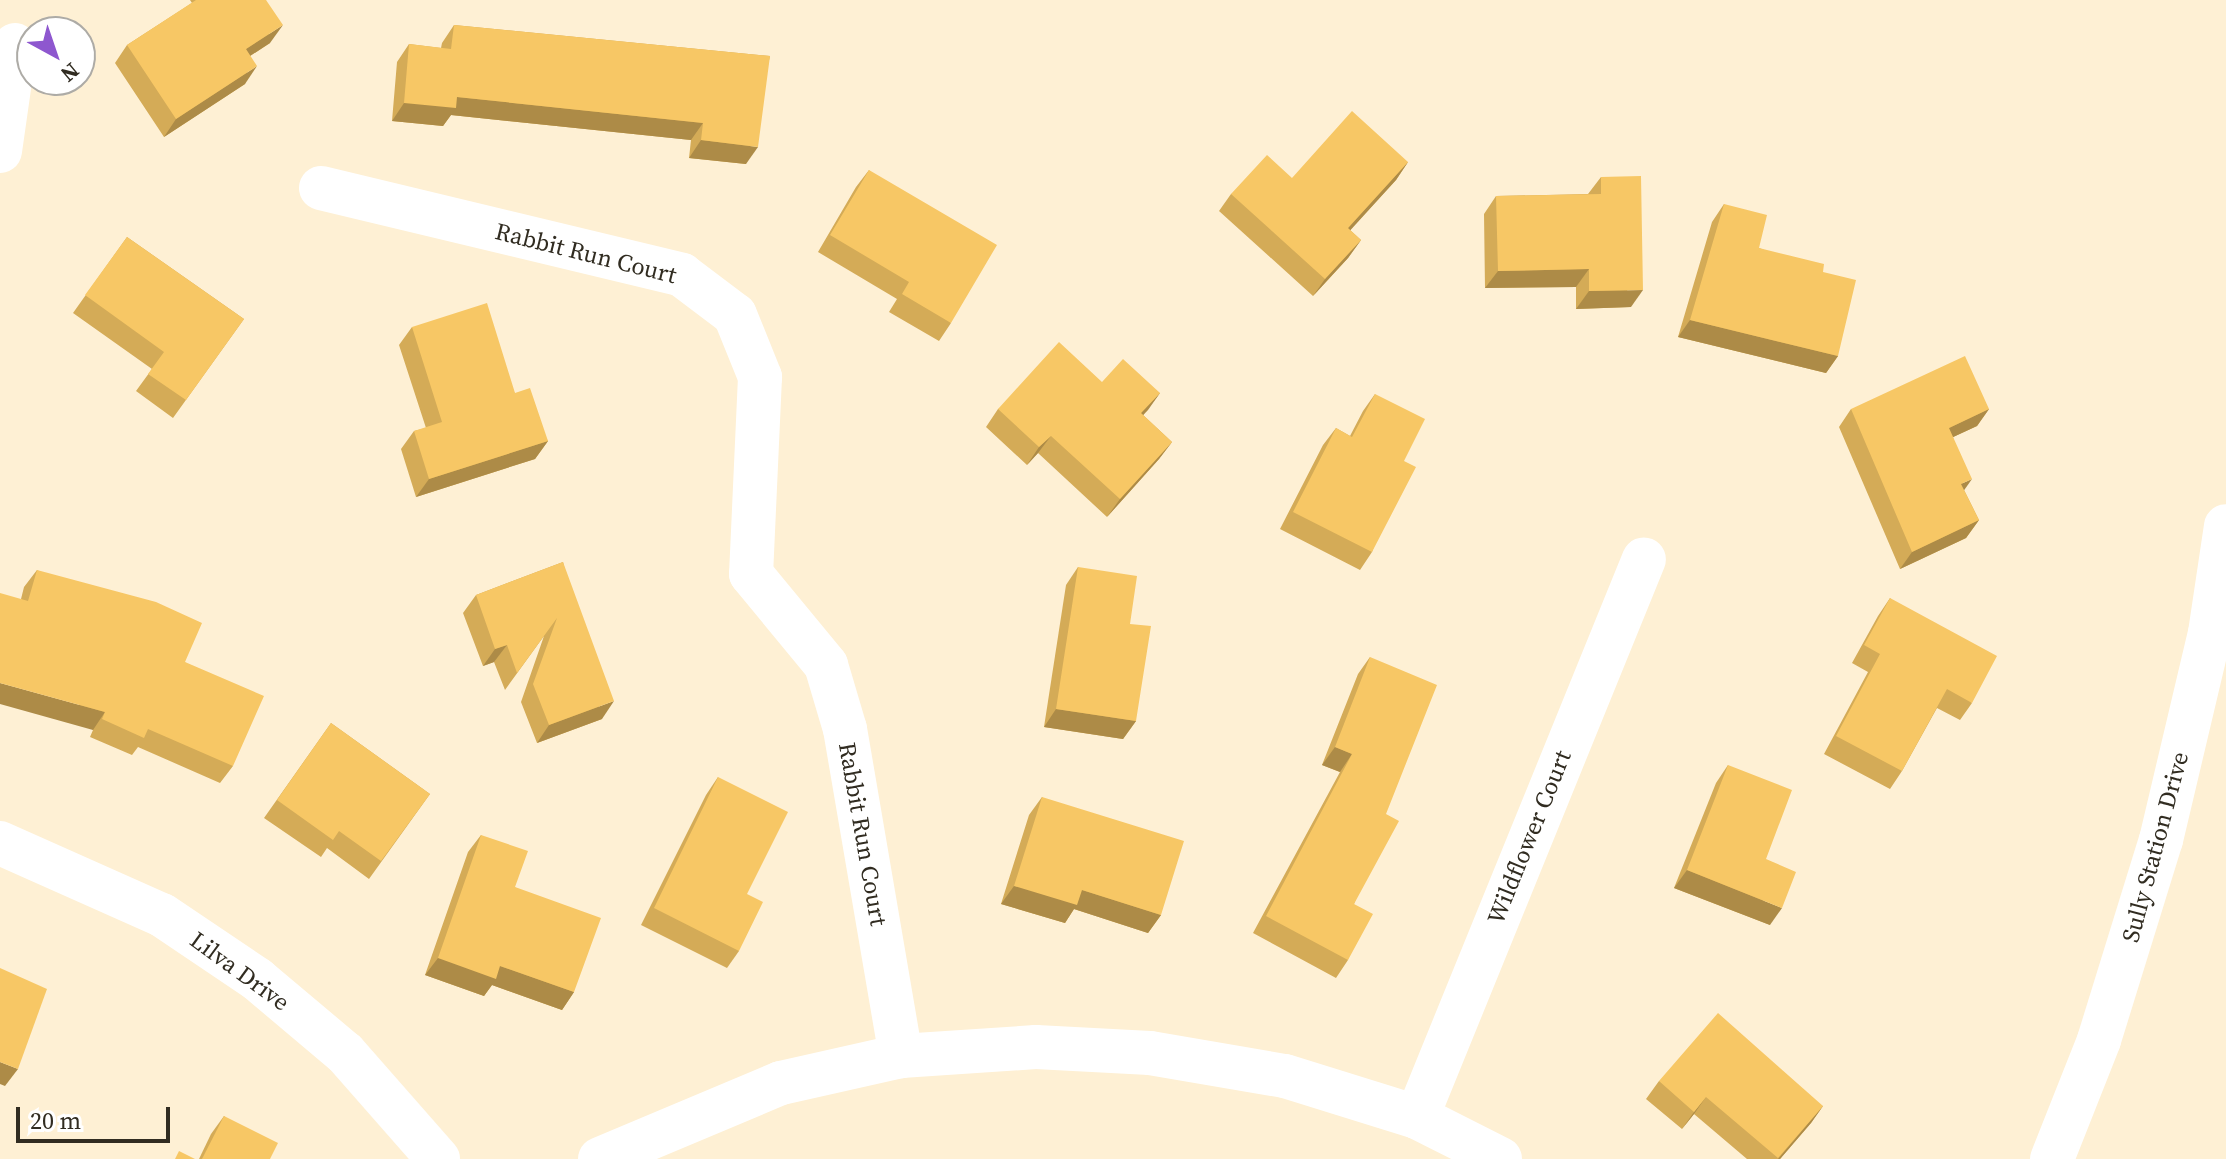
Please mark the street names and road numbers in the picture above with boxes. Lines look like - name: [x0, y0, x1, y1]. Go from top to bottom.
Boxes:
- street label: Rabbit Run Court: [492, 217, 680, 289]
- street label: Rabbit Run Court: [833, 740, 893, 928]
- street label: Wildflower Court: [1481, 746, 1577, 928]
- street label: Sully Station Drive: [2116, 749, 2194, 945]
- street label: Lilva Drive: [185, 925, 295, 1017]

